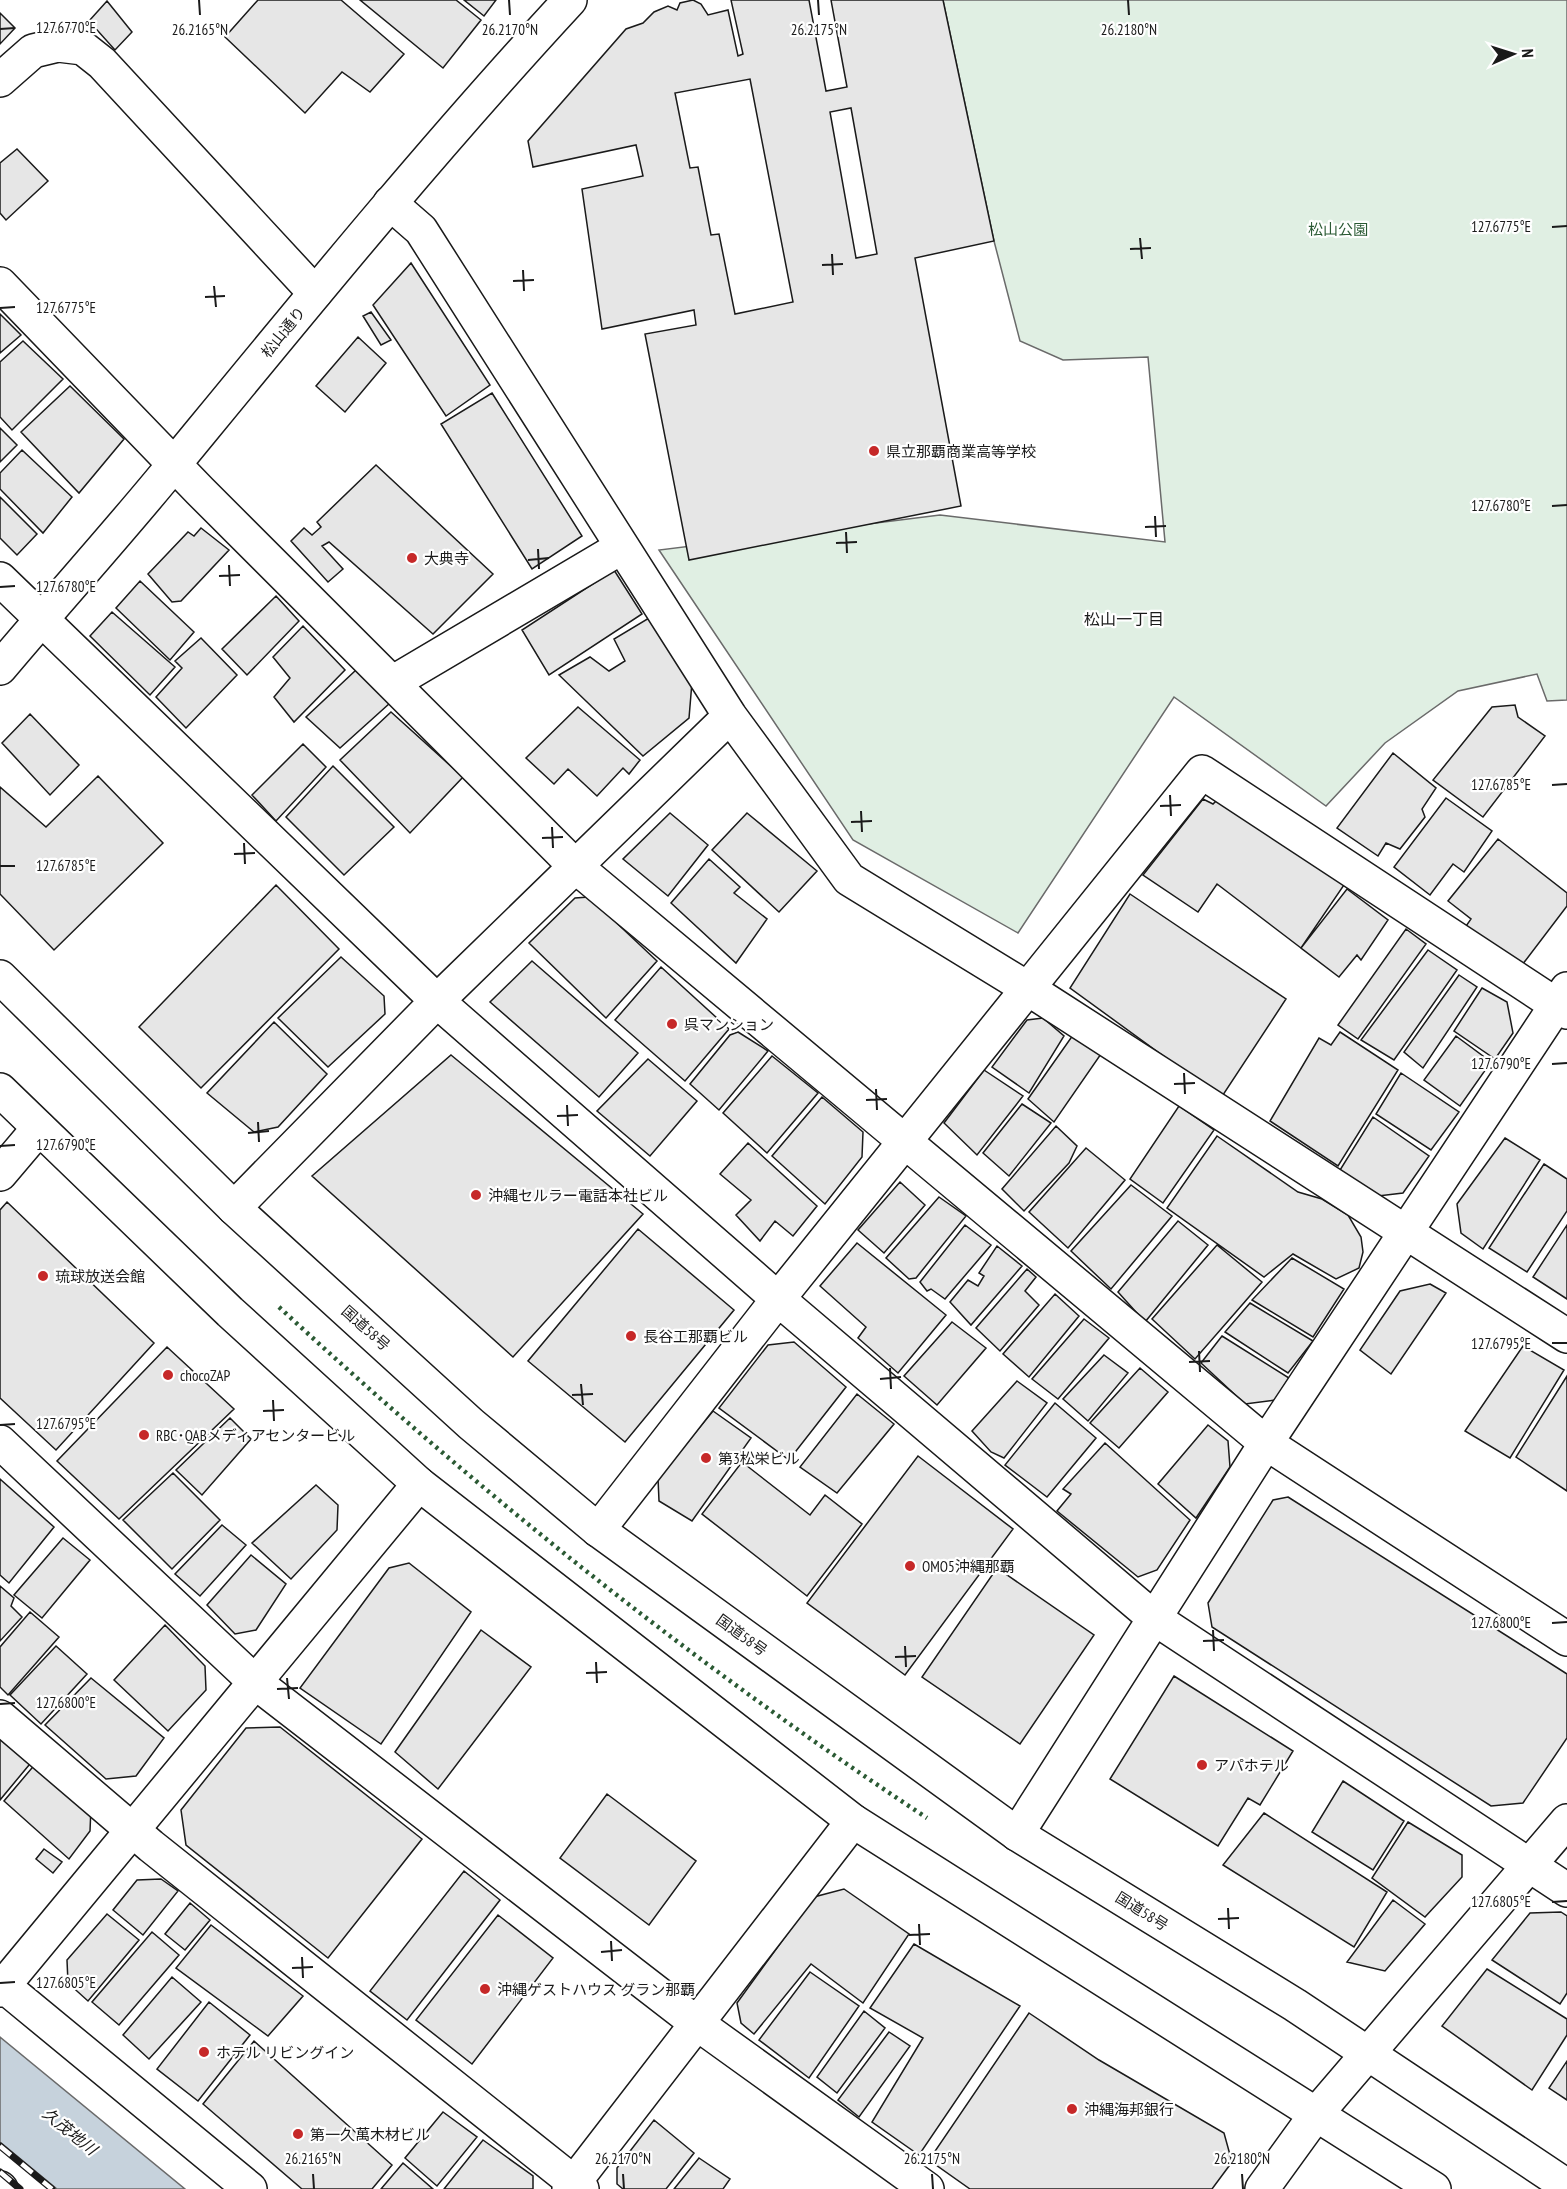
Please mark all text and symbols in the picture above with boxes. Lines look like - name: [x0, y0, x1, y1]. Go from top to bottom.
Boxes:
- text: 127.6770°E: [36, 18, 96, 37]
- text: 26.2165°N: [172, 20, 228, 39]
- text: 26.2170°N: [482, 20, 538, 39]
- text: 26.2175°N: [791, 20, 847, 39]
- text: 26.2180°N: [1101, 20, 1157, 39]
- north arrow: [1483, 24, 1543, 84]
- text: N: [1518, 48, 1538, 58]
- text: 127.6775°E: [1471, 217, 1531, 236]
- park label: 松山公園: [1308, 220, 1368, 239]
- text: 127.6775°E: [36, 298, 96, 317]
- street label: 松山通り: [257, 303, 309, 361]
- place label: 県立那覇商業高等学校: [886, 442, 1036, 461]
- marker: 県立那覇商業高等学校: [867, 444, 881, 458]
- text: 127.6780°E: [1471, 496, 1531, 515]
- place label: 大典寺: [424, 549, 469, 568]
- marker: 大典寺: [405, 551, 419, 565]
- text: 127.6780°E: [36, 577, 96, 596]
- district label: 松山一丁目: [1084, 609, 1164, 629]
- text: 127.6785°E: [1471, 775, 1531, 794]
- text: 127.6785°E: [36, 856, 96, 875]
- place label: 呉マンション: [684, 1015, 774, 1034]
- marker: 呉マンション: [665, 1017, 679, 1031]
- text: 127.6790°E: [1471, 1054, 1531, 1073]
- text: 127.6790°E: [36, 1135, 96, 1154]
- place label: 沖縄セルラー電話本社ビル: [488, 1186, 668, 1205]
- marker: 沖縄セルラー電話本社ビル: [469, 1188, 483, 1202]
- place label: 琉球放送会館: [55, 1267, 145, 1286]
- marker: 琉球放送会館: [36, 1269, 50, 1283]
- street label: 国道58号: [338, 1301, 394, 1355]
- place label: 長谷工那覇ビル: [643, 1327, 748, 1346]
- marker: 長谷工那覇ビル: [624, 1329, 638, 1343]
- text: 127.6795°E: [1471, 1334, 1531, 1353]
- place label: chocoZAP: [180, 1366, 230, 1385]
- marker: chocoZAP: [161, 1368, 175, 1382]
- text: 127.6795°E: [36, 1414, 96, 1433]
- place label: RBC･QABメディアセンタービル: [156, 1426, 355, 1445]
- marker: RBC･QABメディアセンタービル: [137, 1428, 151, 1442]
- place label: 第3松栄ビル: [718, 1449, 800, 1468]
- marker: 第3松栄ビル: [699, 1451, 713, 1465]
- place label: OMO5沖縄那覇: [922, 1557, 1015, 1576]
- marker: OMO5沖縄那覇: [903, 1559, 917, 1573]
- street label: 国道58号: [713, 1610, 771, 1660]
- text: 127.6800°E: [1471, 1613, 1531, 1632]
- text: 127.6800°E: [36, 1693, 96, 1712]
- place label: アパホテル: [1214, 1756, 1289, 1775]
- marker: アパホテル: [1195, 1758, 1209, 1772]
- street label: 国道58号: [1112, 1887, 1172, 1935]
- text: 127.6805°E: [1471, 1892, 1531, 1911]
- text: 127.6805°E: [36, 1973, 96, 1992]
- place label: 沖縄ゲストハウス グラン那覇: [497, 1980, 695, 1999]
- marker: 沖縄ゲストハウス グラン那覇: [478, 1982, 492, 1996]
- place label: ホテル リビングイン: [216, 2043, 354, 2062]
- marker: ホテル リビングイン: [197, 2045, 211, 2059]
- place label: 沖縄海邦銀行: [1084, 2100, 1174, 2119]
- marker: 沖縄海邦銀行: [1065, 2102, 1079, 2116]
- water label: 久茂地川: [39, 2103, 103, 2160]
- place label: 第一久萬木材ビル: [310, 2125, 430, 2144]
- marker: 第一久萬木材ビル: [291, 2127, 305, 2141]
- text: 26.2165°N: [285, 2149, 341, 2168]
- text: 26.2170°N: [595, 2149, 651, 2168]
- text: 26.2175°N: [904, 2149, 960, 2168]
- text: 26.2180°N: [1214, 2149, 1270, 2168]

